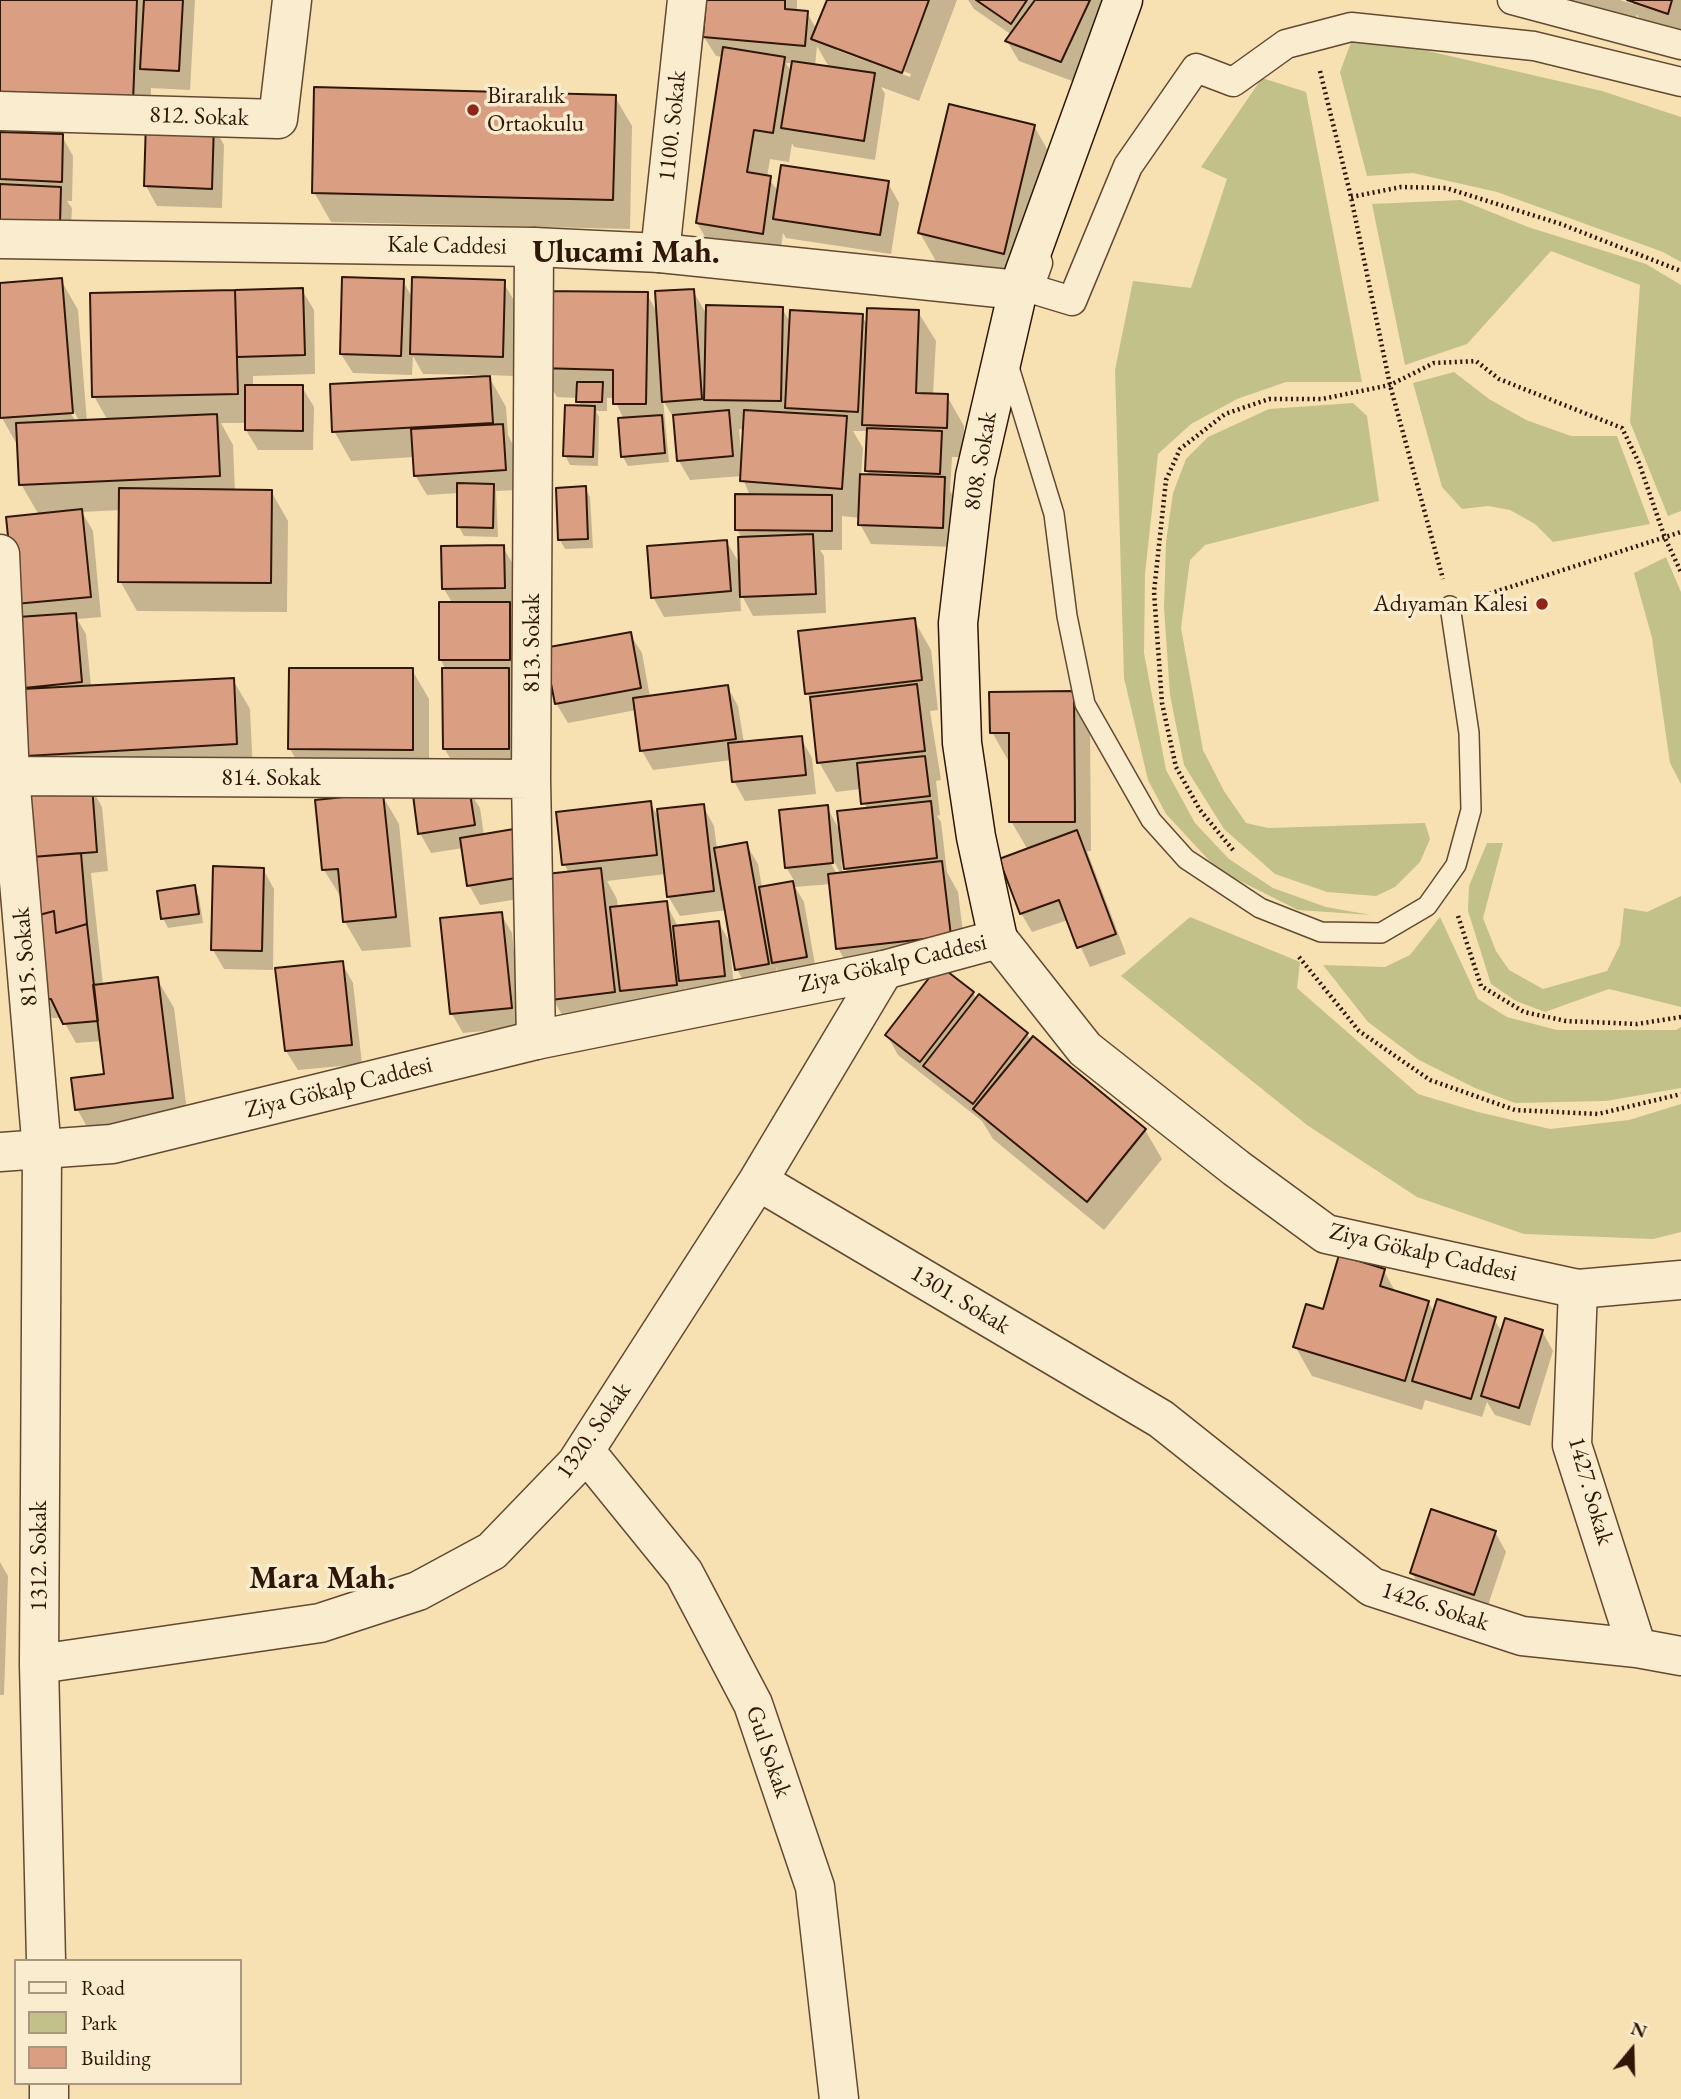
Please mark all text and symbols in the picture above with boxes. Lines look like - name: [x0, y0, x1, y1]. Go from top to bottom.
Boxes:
- street label: 1100. Sokak: [653, 69, 693, 183]
- place label: Biraralık Ortaokulu: [487, 82, 584, 138]
- street label: 812. Sokak: [149, 101, 249, 133]
- marker: Biraralık Ortaokulu: [465, 102, 481, 118]
- street label: Kale Caddesi: [387, 231, 507, 261]
- district label: Ulucami Mah.: [532, 234, 720, 272]
- street label: 808. Sokak: [958, 409, 1004, 513]
- place label: Adıyaman Kalesi: [1373, 590, 1528, 618]
- street label: 813. Sokak: [518, 593, 546, 693]
- marker: Adıyaman Kalesi: [1534, 596, 1550, 612]
- street label: 814. Sokak: [221, 764, 321, 792]
- street label: 815. Sokak: [7, 906, 45, 1008]
- street label: Ziya Gökalp Caddesi: [796, 928, 990, 1000]
- street label: Ziya Gökalp Caddesi: [243, 1051, 435, 1125]
- street label: Ziya Gökalp Caddesi: [1326, 1217, 1520, 1289]
- street label: 1301. Sokak: [905, 1259, 1015, 1341]
- street label: 1320. Sokak: [550, 1377, 638, 1485]
- street label: 1427. Sokak: [1561, 1434, 1619, 1548]
- street label: 1312. Sokak: [25, 1500, 53, 1612]
- district label: Mara Mah.: [249, 1560, 395, 1598]
- street label: 1426. Sokak: [1378, 1576, 1492, 1638]
- street label: Gul Sokak: [739, 1702, 797, 1802]
- legend: [14, 1959, 242, 2085]
- text: Road: [81, 1974, 125, 2001]
- text: Park: [81, 2009, 117, 2036]
- north arrow: [1597, 2015, 1667, 2085]
- text: N: [1628, 2015, 1650, 2044]
- text: Building: [81, 2044, 151, 2071]

